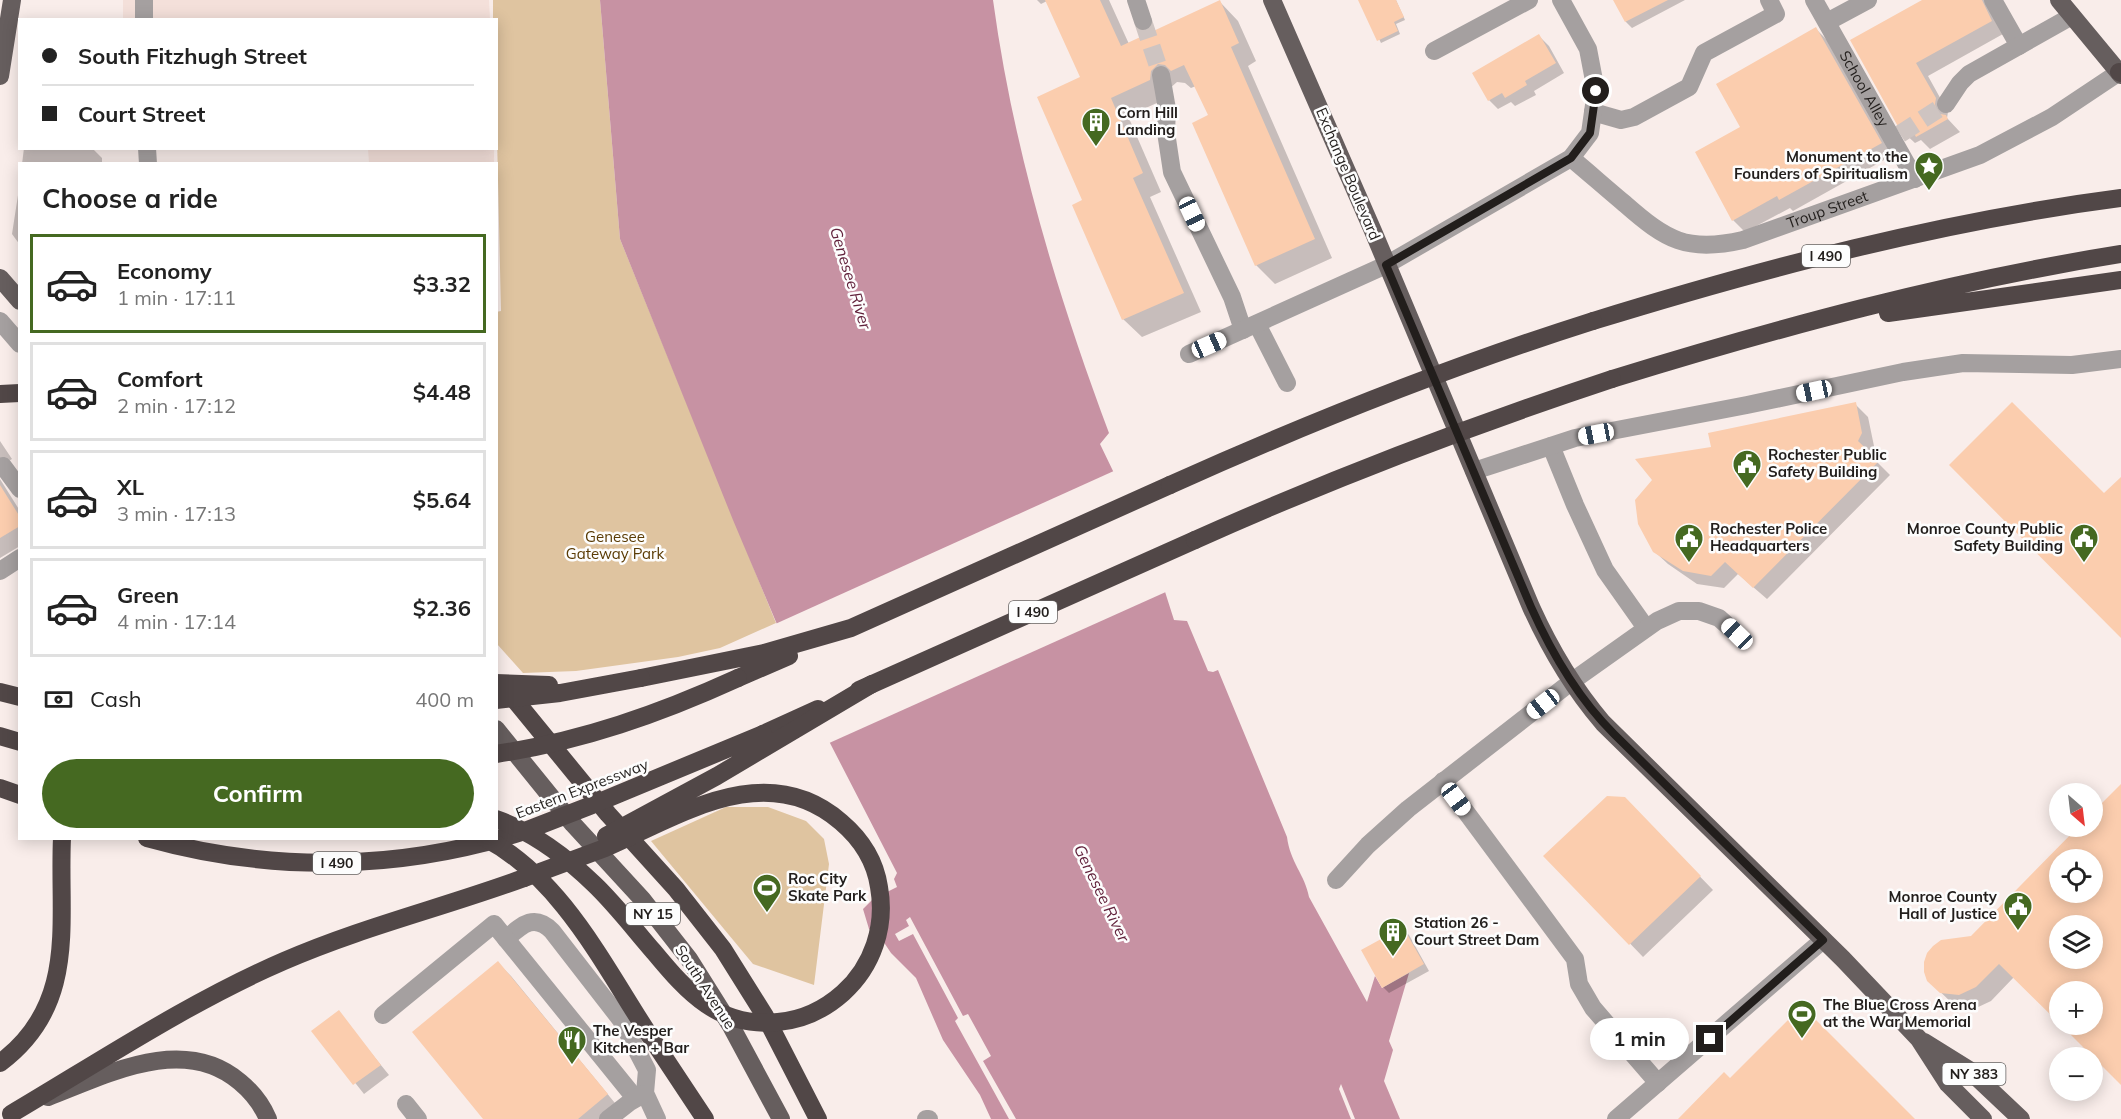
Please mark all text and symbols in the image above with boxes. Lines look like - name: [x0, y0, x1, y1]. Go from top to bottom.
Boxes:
- text: South Fitzhugh Street: [78, 42, 307, 70]
- street label: School Alley: [1836, 47, 1894, 130]
- route start: [1582, 77, 1609, 104]
- text: Court Street: [78, 100, 205, 128]
- place label: Corn Hill Landing: [1117, 103, 1178, 139]
- street label: Exchange Boulevard: [1312, 105, 1385, 243]
- building icon: Corn Hill Landing: [1080, 106, 1112, 148]
- place label: Monument to the Founders of Spiritualism: [1734, 147, 1908, 183]
- place icon: Monument to the Founders of Spiritualism: [1913, 150, 1945, 192]
- text: Choose a ride: [42, 181, 218, 215]
- street label: Troup Street: [1784, 186, 1870, 233]
- car: [1176, 194, 1208, 234]
- water label: Genesee River: [826, 224, 876, 333]
- road number: I 490: [1802, 245, 1850, 267]
- icon: car: [45, 257, 99, 311]
- text: Economy: [117, 257, 212, 285]
- text: $3.32: [413, 270, 471, 298]
- text: 1 min · 17:11: [117, 285, 236, 310]
- car: [1189, 329, 1229, 361]
- icon: car: [45, 365, 99, 419]
- text: Comfort: [117, 365, 203, 393]
- text: $4.48: [413, 378, 471, 406]
- car: [1795, 378, 1833, 404]
- text: 2 min · 17:12: [117, 393, 236, 418]
- car: [1577, 422, 1615, 446]
- place label: Rochester Public Safety Building: [1768, 445, 1887, 481]
- public building icon: Rochester Public Safety Building: [1731, 448, 1763, 490]
- icon: car: [45, 473, 99, 527]
- text: XL: [117, 473, 144, 501]
- text: $5.64: [413, 486, 471, 514]
- text: 3 min · 17:13: [117, 501, 236, 526]
- place label: Rochester Police Headquarters: [1710, 519, 1827, 555]
- place label: Monroe County Public Safety Building: [1907, 519, 2063, 555]
- public building icon: Rochester Police Headquarters: [1673, 522, 1705, 564]
- public building icon: Monroe County Public Safety Building: [2068, 522, 2100, 564]
- park label: Genesee Gateway Park: [566, 527, 665, 563]
- icon: car: [45, 581, 99, 635]
- text: Green: [117, 581, 179, 609]
- text: $2.36: [413, 594, 471, 622]
- road number: I 490: [1009, 601, 1057, 623]
- text: 4 min · 17:14: [117, 609, 236, 634]
- car: [1718, 615, 1756, 653]
- icon: cash: [42, 683, 75, 716]
- text: Cash: [90, 685, 142, 713]
- car: [1523, 686, 1563, 722]
- text: 400 m: [415, 687, 474, 712]
- street label: Eastern Expressway: [513, 754, 651, 823]
- button: Confirm: [42, 759, 474, 828]
- car: [1438, 779, 1474, 819]
- north arrow: [2049, 783, 2103, 837]
- map controls: [2049, 783, 2103, 1101]
- water label: Genesee River: [1070, 841, 1135, 946]
- button: locate: [2049, 849, 2103, 903]
- road number: I 490: [313, 852, 361, 874]
- place label: Roc City Skate Park: [788, 869, 867, 905]
- sports icon: Roc City Skate Park: [751, 872, 783, 914]
- place label: Monroe County Hall of Justice: [1888, 887, 1998, 923]
- public building icon: Monroe County Hall of Justice: [2002, 890, 2034, 932]
- road number: NY 15: [626, 903, 680, 925]
- place label: Station 26 - Court Street Dam: [1414, 913, 1539, 949]
- button: layers: [2049, 915, 2103, 969]
- building icon: Station 26 - Court Street Dam: [1377, 916, 1409, 958]
- street label: South Avenue: [671, 941, 740, 1032]
- button: +: [2049, 981, 2103, 1035]
- place label: The Blue Cross Arena at the War Memorial: [1823, 995, 1977, 1031]
- sports icon: The Blue Cross Arena at the War Memorial: [1786, 998, 1818, 1040]
- callout: 1 min: [1590, 1018, 1689, 1060]
- place label: The Vesper Kitchen + Bar: [593, 1021, 689, 1057]
- restaurant icon: The Vesper Kitchen + Bar: [556, 1024, 588, 1066]
- route end: [1696, 1025, 1723, 1052]
- text: 1 min: [1613, 1026, 1666, 1051]
- button: −: [2049, 1047, 2103, 1101]
- road number: NY 383: [1942, 1063, 2006, 1085]

